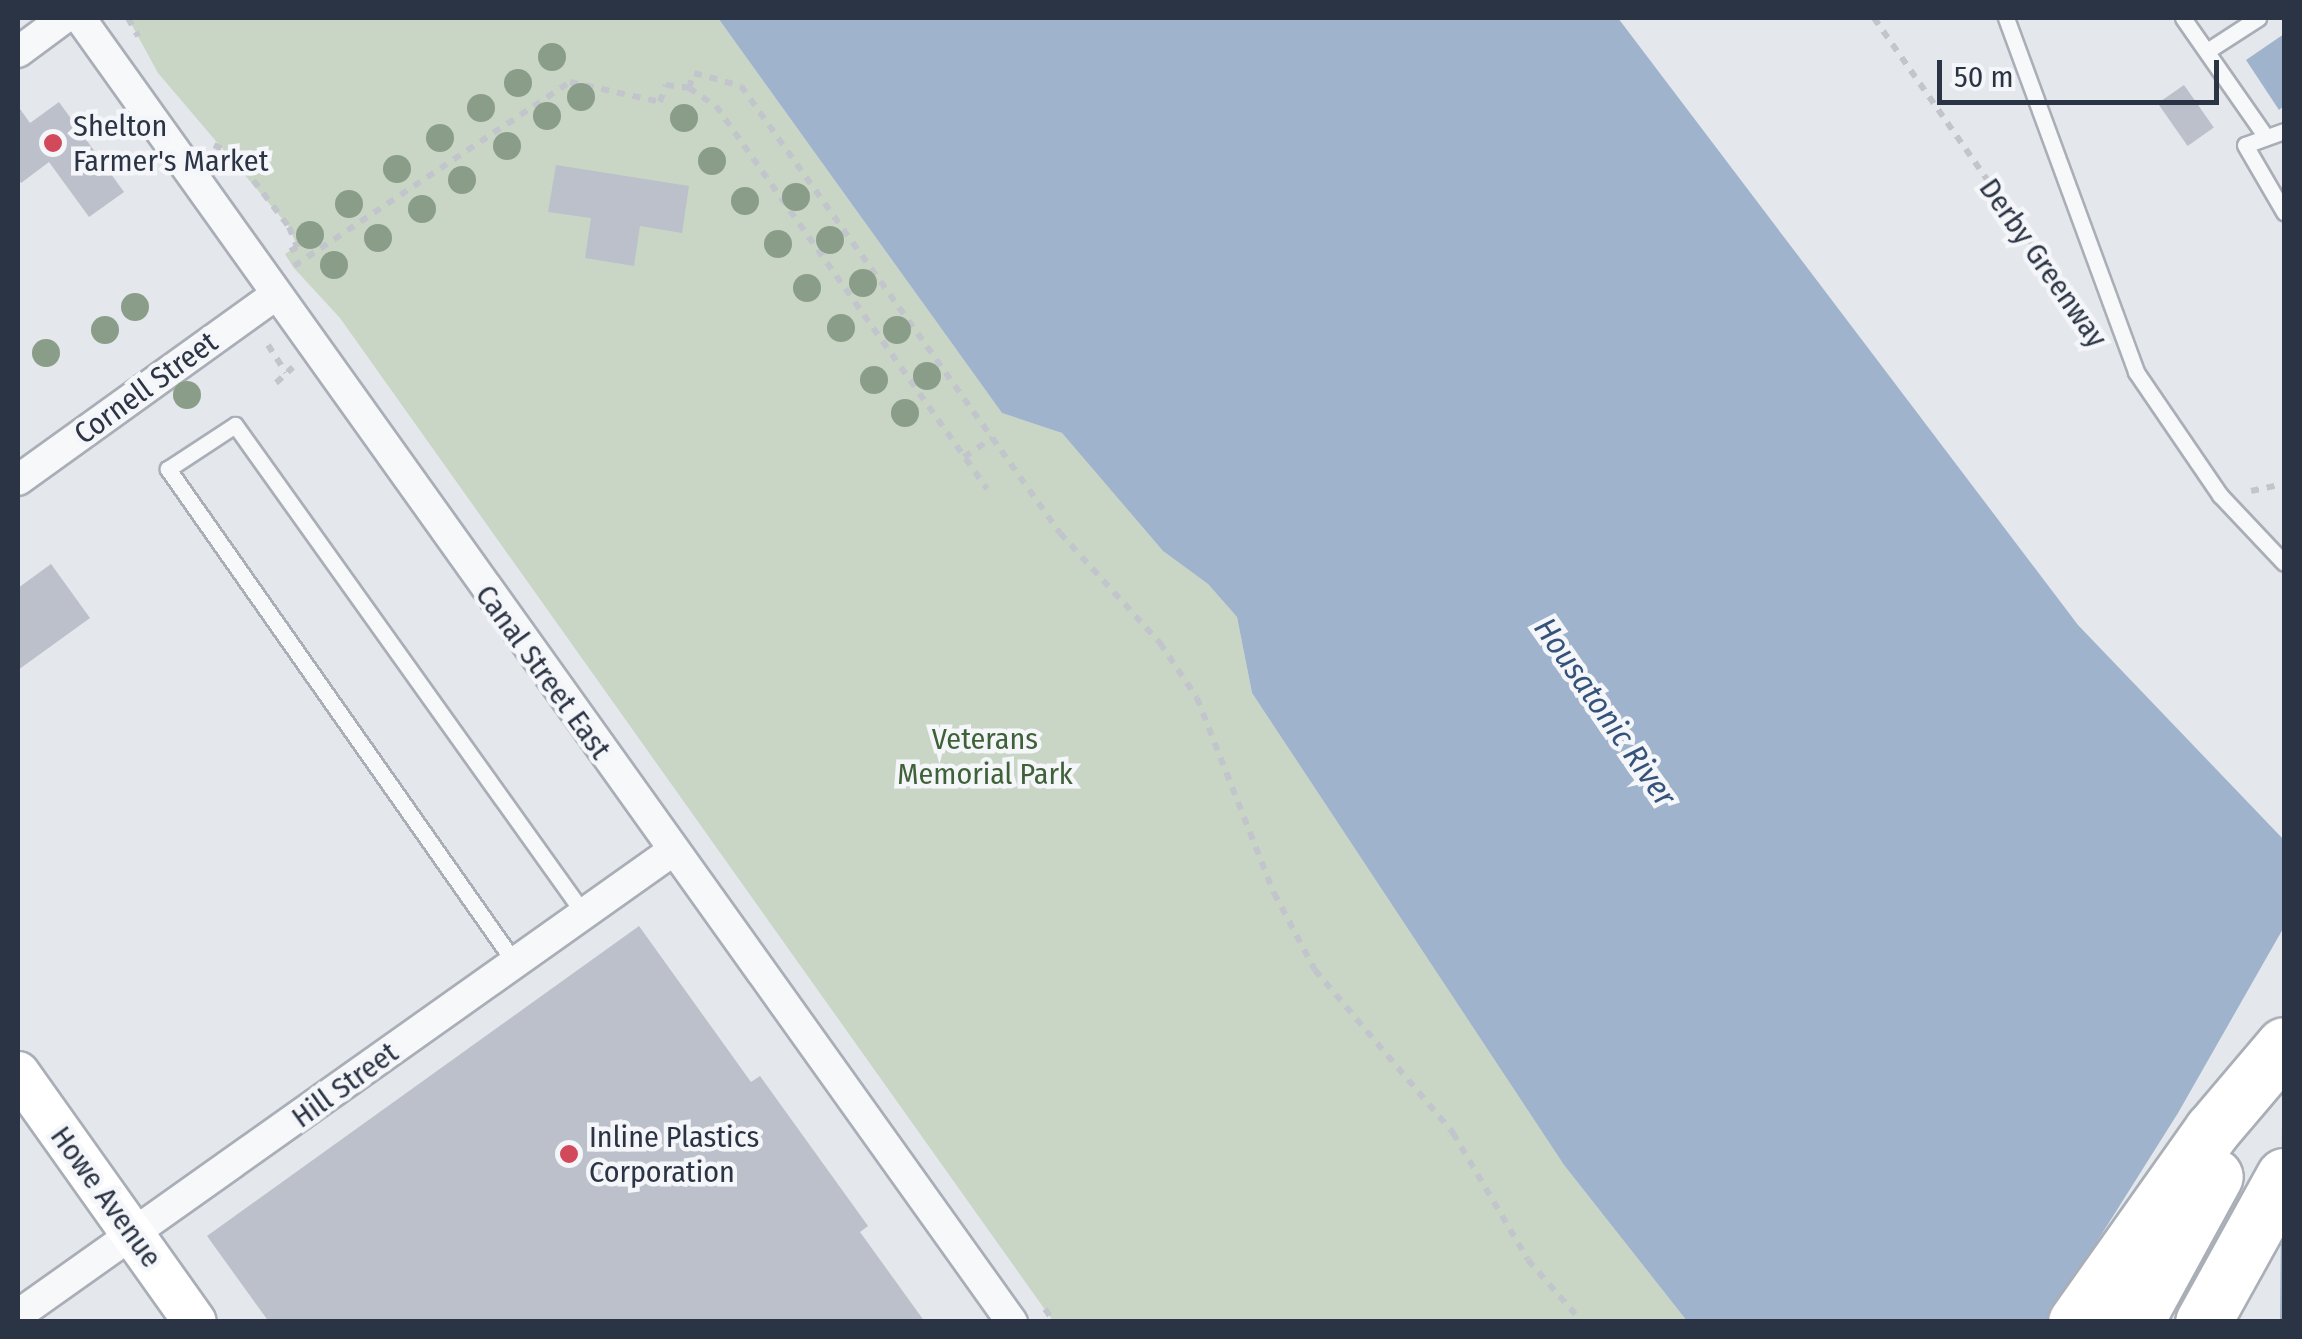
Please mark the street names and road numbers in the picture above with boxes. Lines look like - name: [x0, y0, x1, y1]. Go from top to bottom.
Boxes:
- street label: Derby Greenway: [1971, 172, 2115, 354]
- street label: Cornell Street: [67, 324, 225, 452]
- street label: Canal Street East: [468, 578, 618, 766]
- street label: Hill Street: [285, 1034, 405, 1136]
- street label: Howe Avenue: [43, 1119, 169, 1275]

